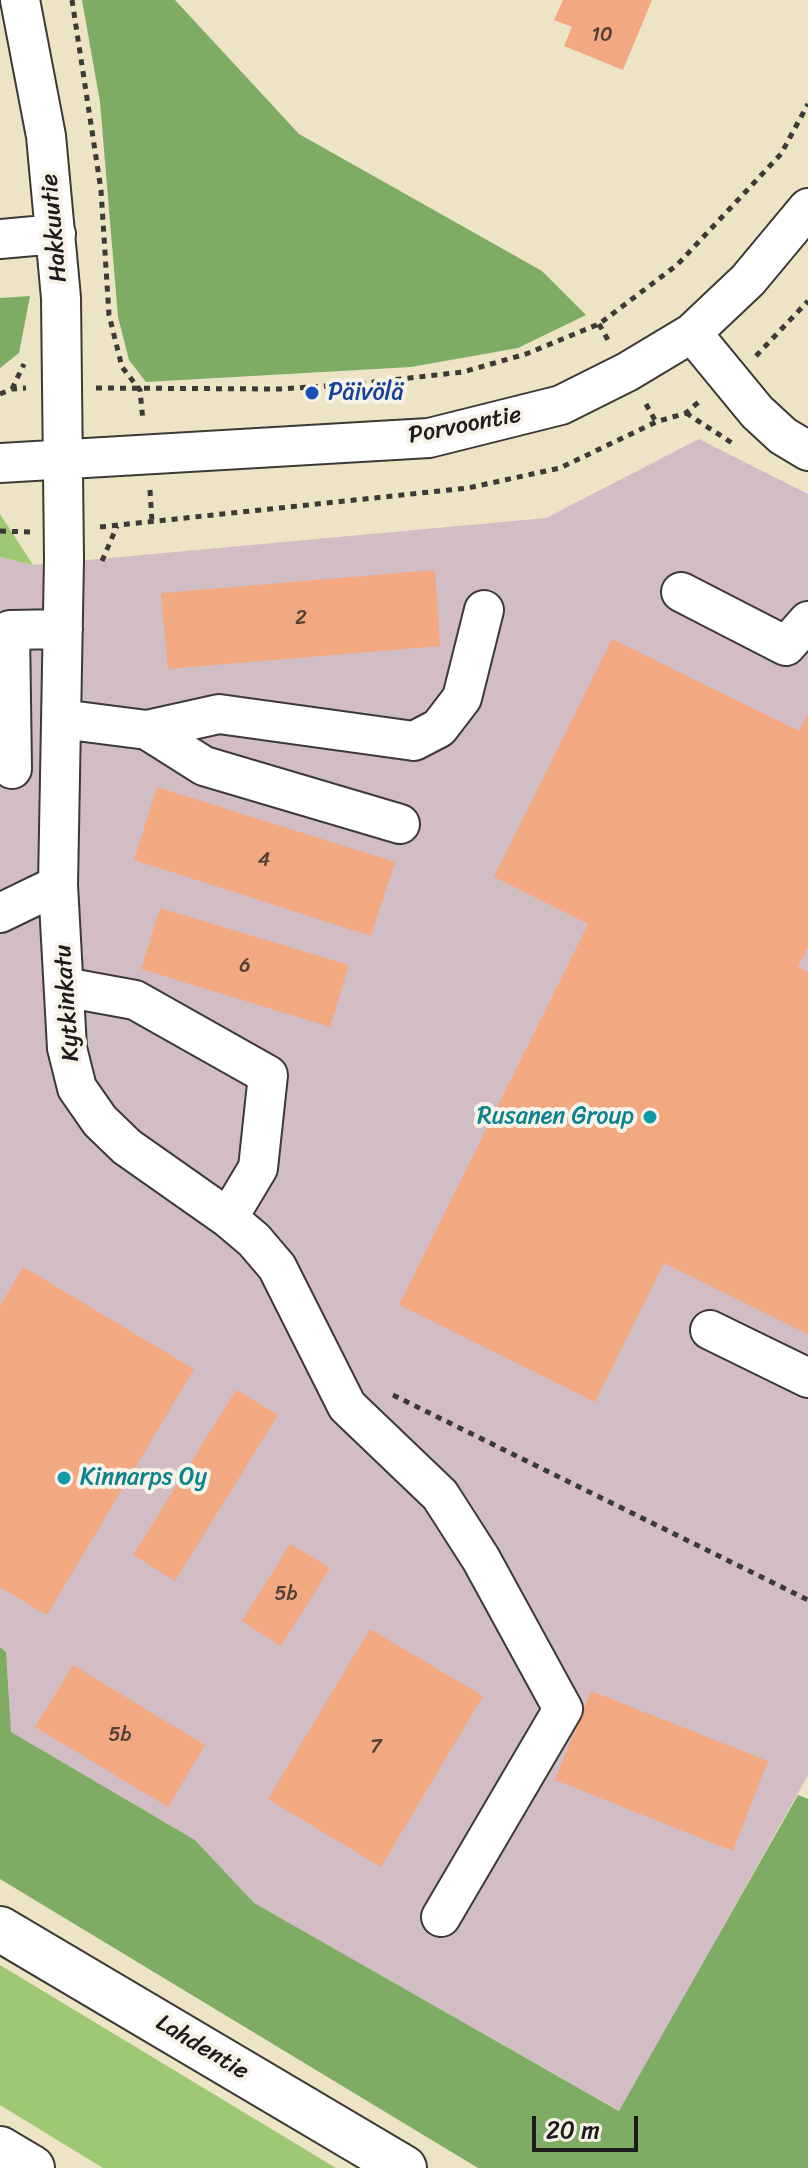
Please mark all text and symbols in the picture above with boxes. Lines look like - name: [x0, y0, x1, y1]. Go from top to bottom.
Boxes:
- house number: 10: [591, 24, 613, 48]
- street label: Hakkuutie: [36, 173, 74, 283]
- place label: Päivölä: [328, 379, 403, 407]
- marker: Päivölä: [303, 384, 321, 402]
- street label: Porvoontie: [406, 401, 524, 451]
- house number: 2: [295, 607, 307, 631]
- house number: 4: [258, 849, 270, 873]
- street label: Kytkinkatu: [50, 944, 86, 1062]
- house number: 6: [239, 955, 251, 979]
- place label: Rusanen Group: [477, 1103, 634, 1131]
- marker: Rusanen Group: [641, 1108, 659, 1126]
- place label: Kinnarps Oy: [80, 1464, 207, 1492]
- marker: Kinnarps Oy: [55, 1469, 73, 1487]
- house number: 5b: [274, 1583, 298, 1607]
- house number: 5b: [108, 1724, 132, 1748]
- house number: 7: [370, 1736, 382, 1760]
- street label: Lahdentie: [150, 2009, 254, 2087]
- scale bar: [536, 2100, 642, 2150]
- text: 20 m: [546, 2109, 600, 2151]

